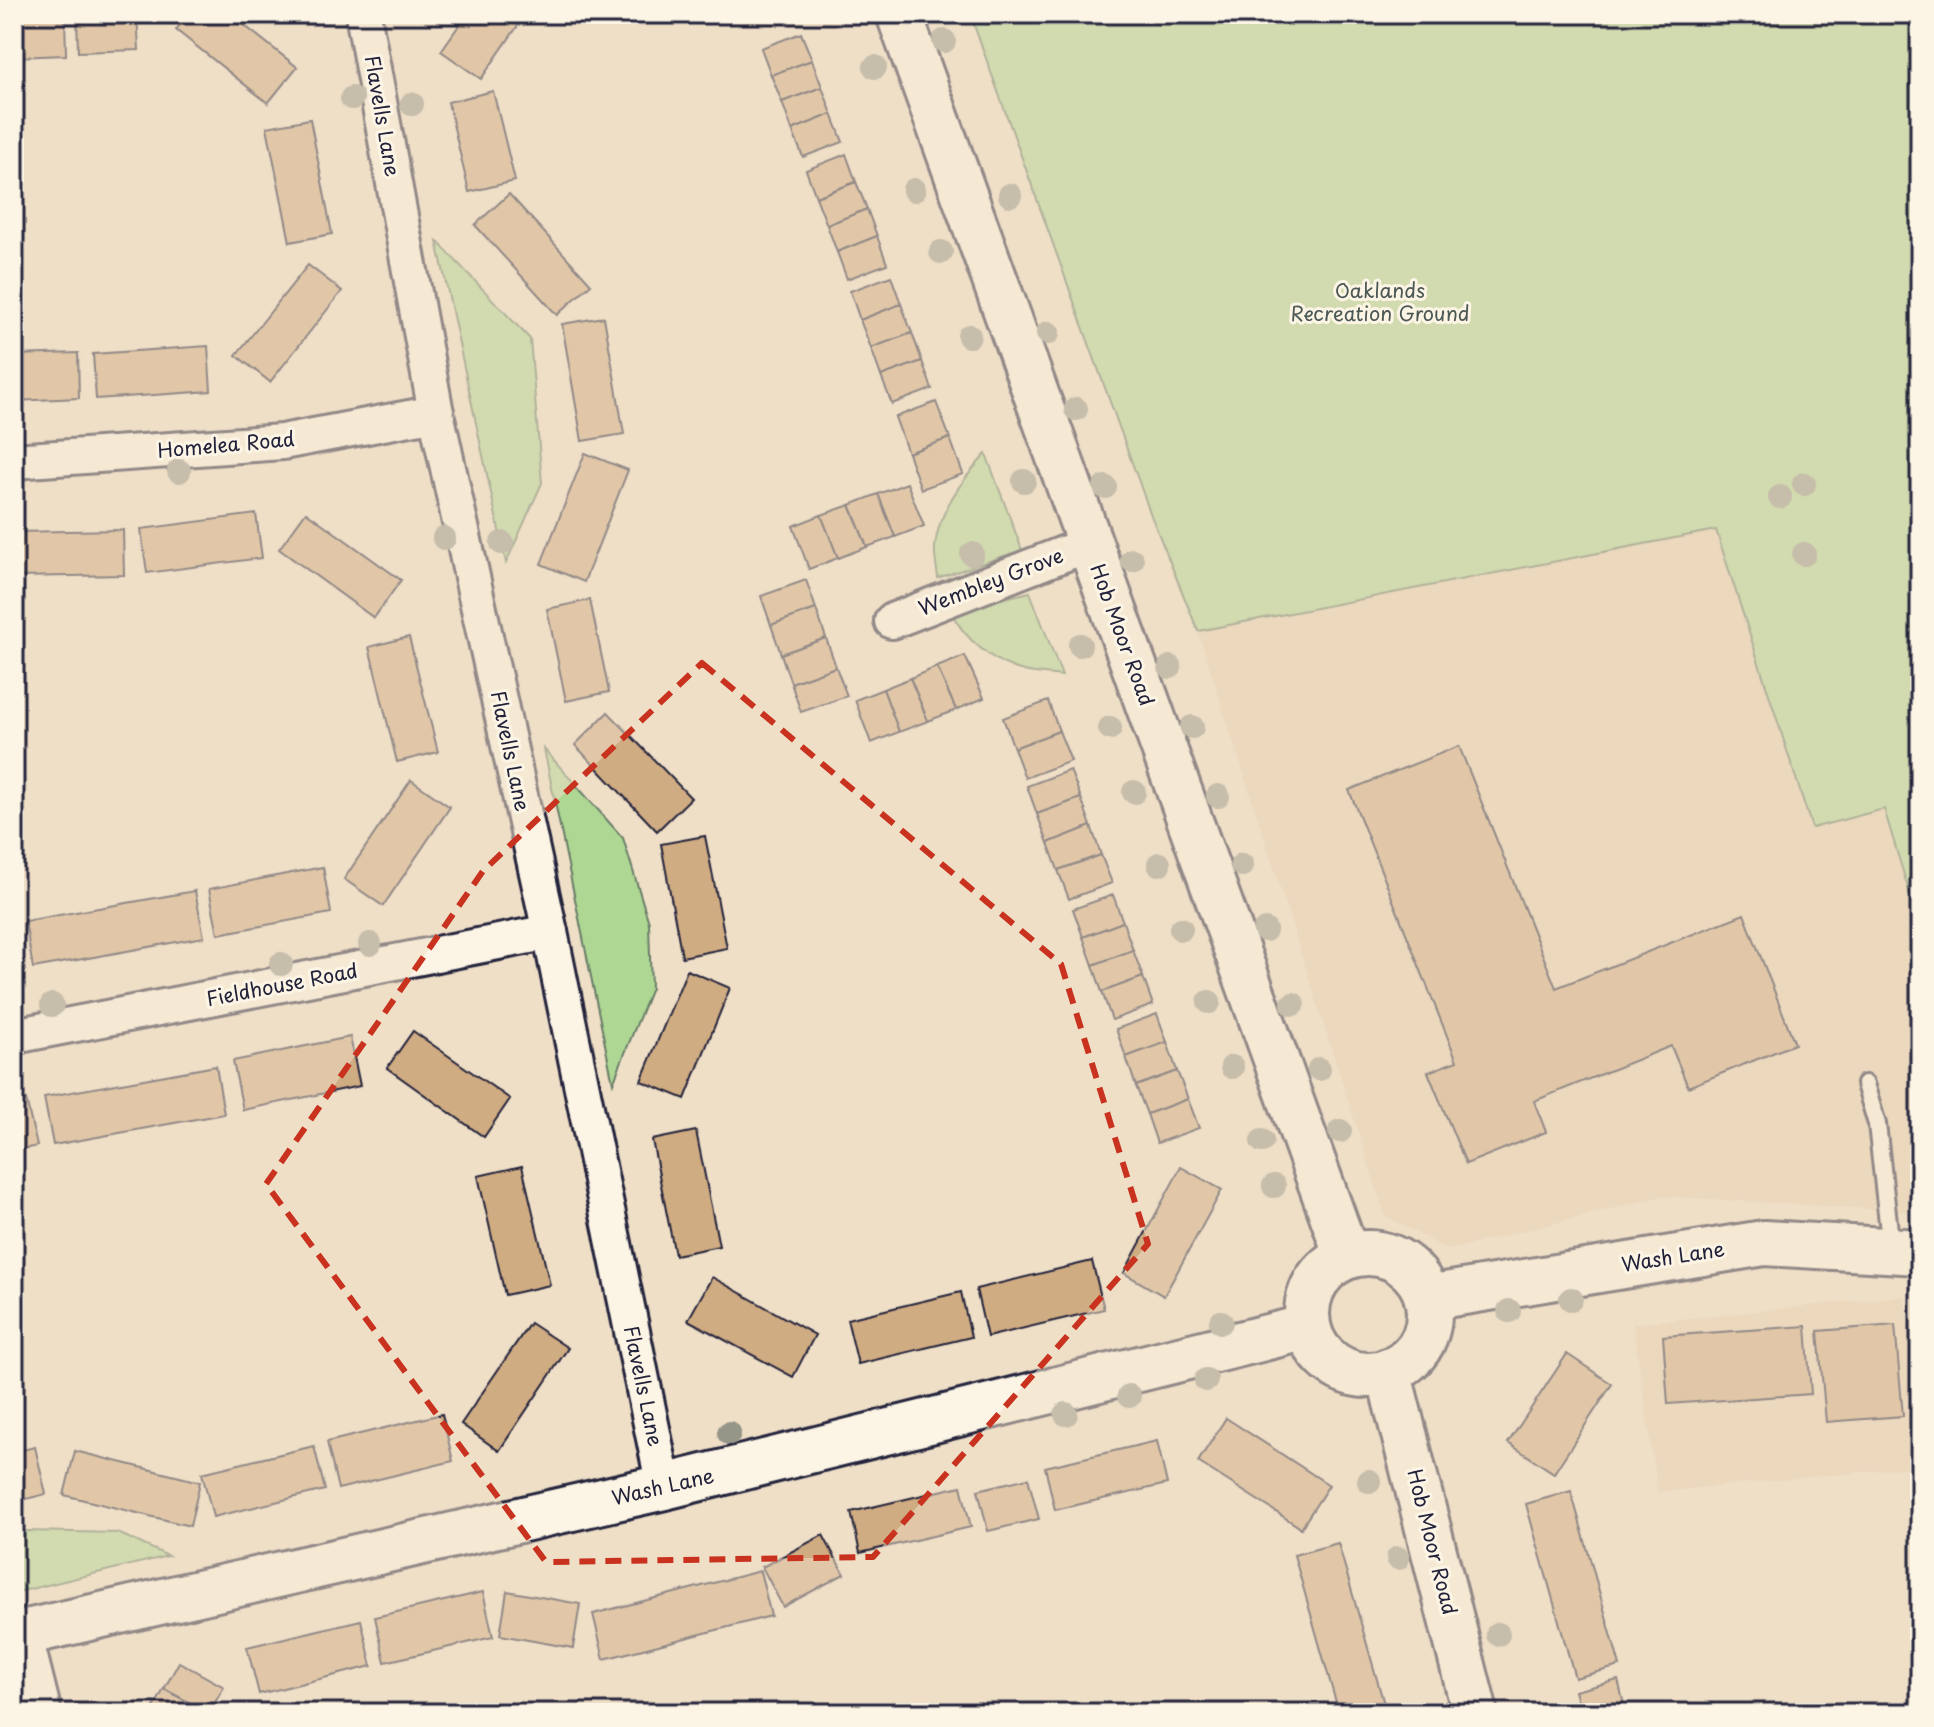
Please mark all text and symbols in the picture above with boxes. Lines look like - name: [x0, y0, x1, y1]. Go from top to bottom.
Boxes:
- street label: Flavells Lane: [358, 53, 408, 179]
- park label: Oaklands Recreation Ground: [1290, 275, 1470, 328]
- street label: Homelea Road: [156, 423, 296, 465]
- street label: Wembley Grove: [914, 540, 1067, 622]
- street label: Hob Moor Road: [1083, 559, 1163, 710]
- street label: Flavells Lane: [484, 688, 538, 814]
- street label: Fieldhouse Road: [203, 955, 360, 1013]
- street label: Wash Lane: [1619, 1233, 1727, 1279]
- street label: Flavells Lane: [617, 1323, 671, 1449]
- street label: Wash Lane: [609, 1460, 717, 1512]
- street label: Hob Moor Road: [1400, 1466, 1466, 1618]

